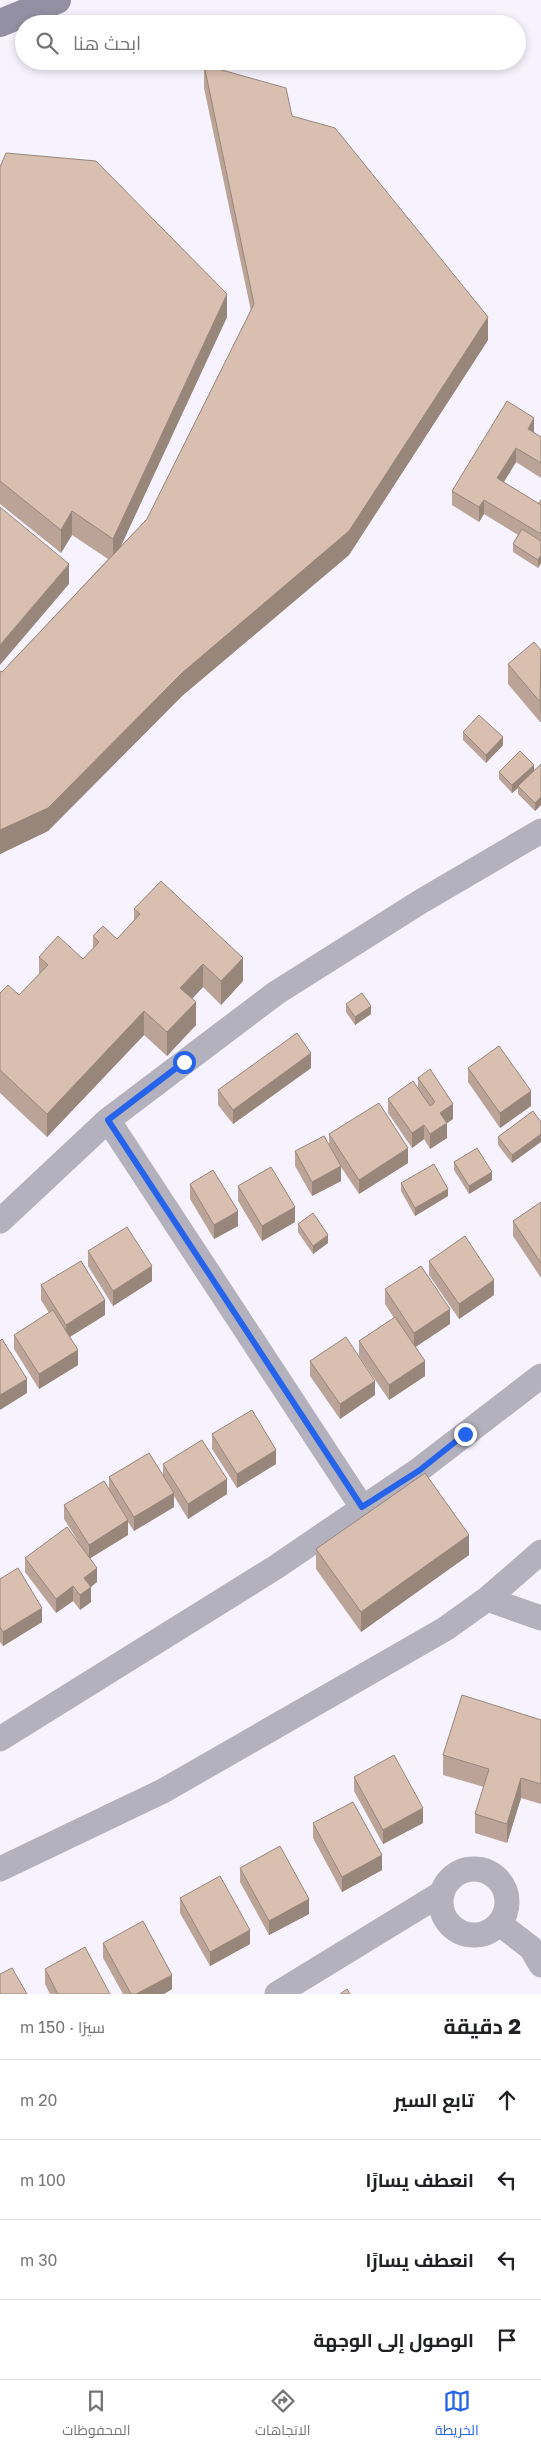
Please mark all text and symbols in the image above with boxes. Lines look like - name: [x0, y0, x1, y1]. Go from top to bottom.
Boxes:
- search box: [15, 15, 526, 70]
- icon: search: [33, 29, 61, 57]
- text: ابحث هنا: [73, 31, 141, 54]
- route start: [173, 1051, 196, 1074]
- route end: [454, 1423, 477, 1446]
- text: 2 دقيقة: [444, 2013, 521, 2039]
- text: سيرًا · 150 m: [20, 2017, 105, 2037]
- icon: ahead: [493, 2086, 521, 2114]
- text: تابع السير: [394, 2088, 474, 2111]
- text: 20 m: [20, 2090, 57, 2110]
- icon: left: [493, 2166, 521, 2194]
- text: انعطف يسارًا: [366, 2168, 474, 2191]
- text: 100 m: [20, 2170, 66, 2190]
- icon: left: [493, 2246, 521, 2274]
- text: انعطف يسارًا: [366, 2248, 474, 2271]
- text: 30 m: [20, 2250, 57, 2270]
- icon: arrive: [493, 2326, 521, 2354]
- text: الوصول إلى الوجهة: [313, 2328, 474, 2351]
- tab: المحفوظات: [62, 2387, 130, 2443]
- tab: الاتجاهات: [255, 2387, 310, 2443]
- tab: الخريطة: [435, 2387, 479, 2443]

